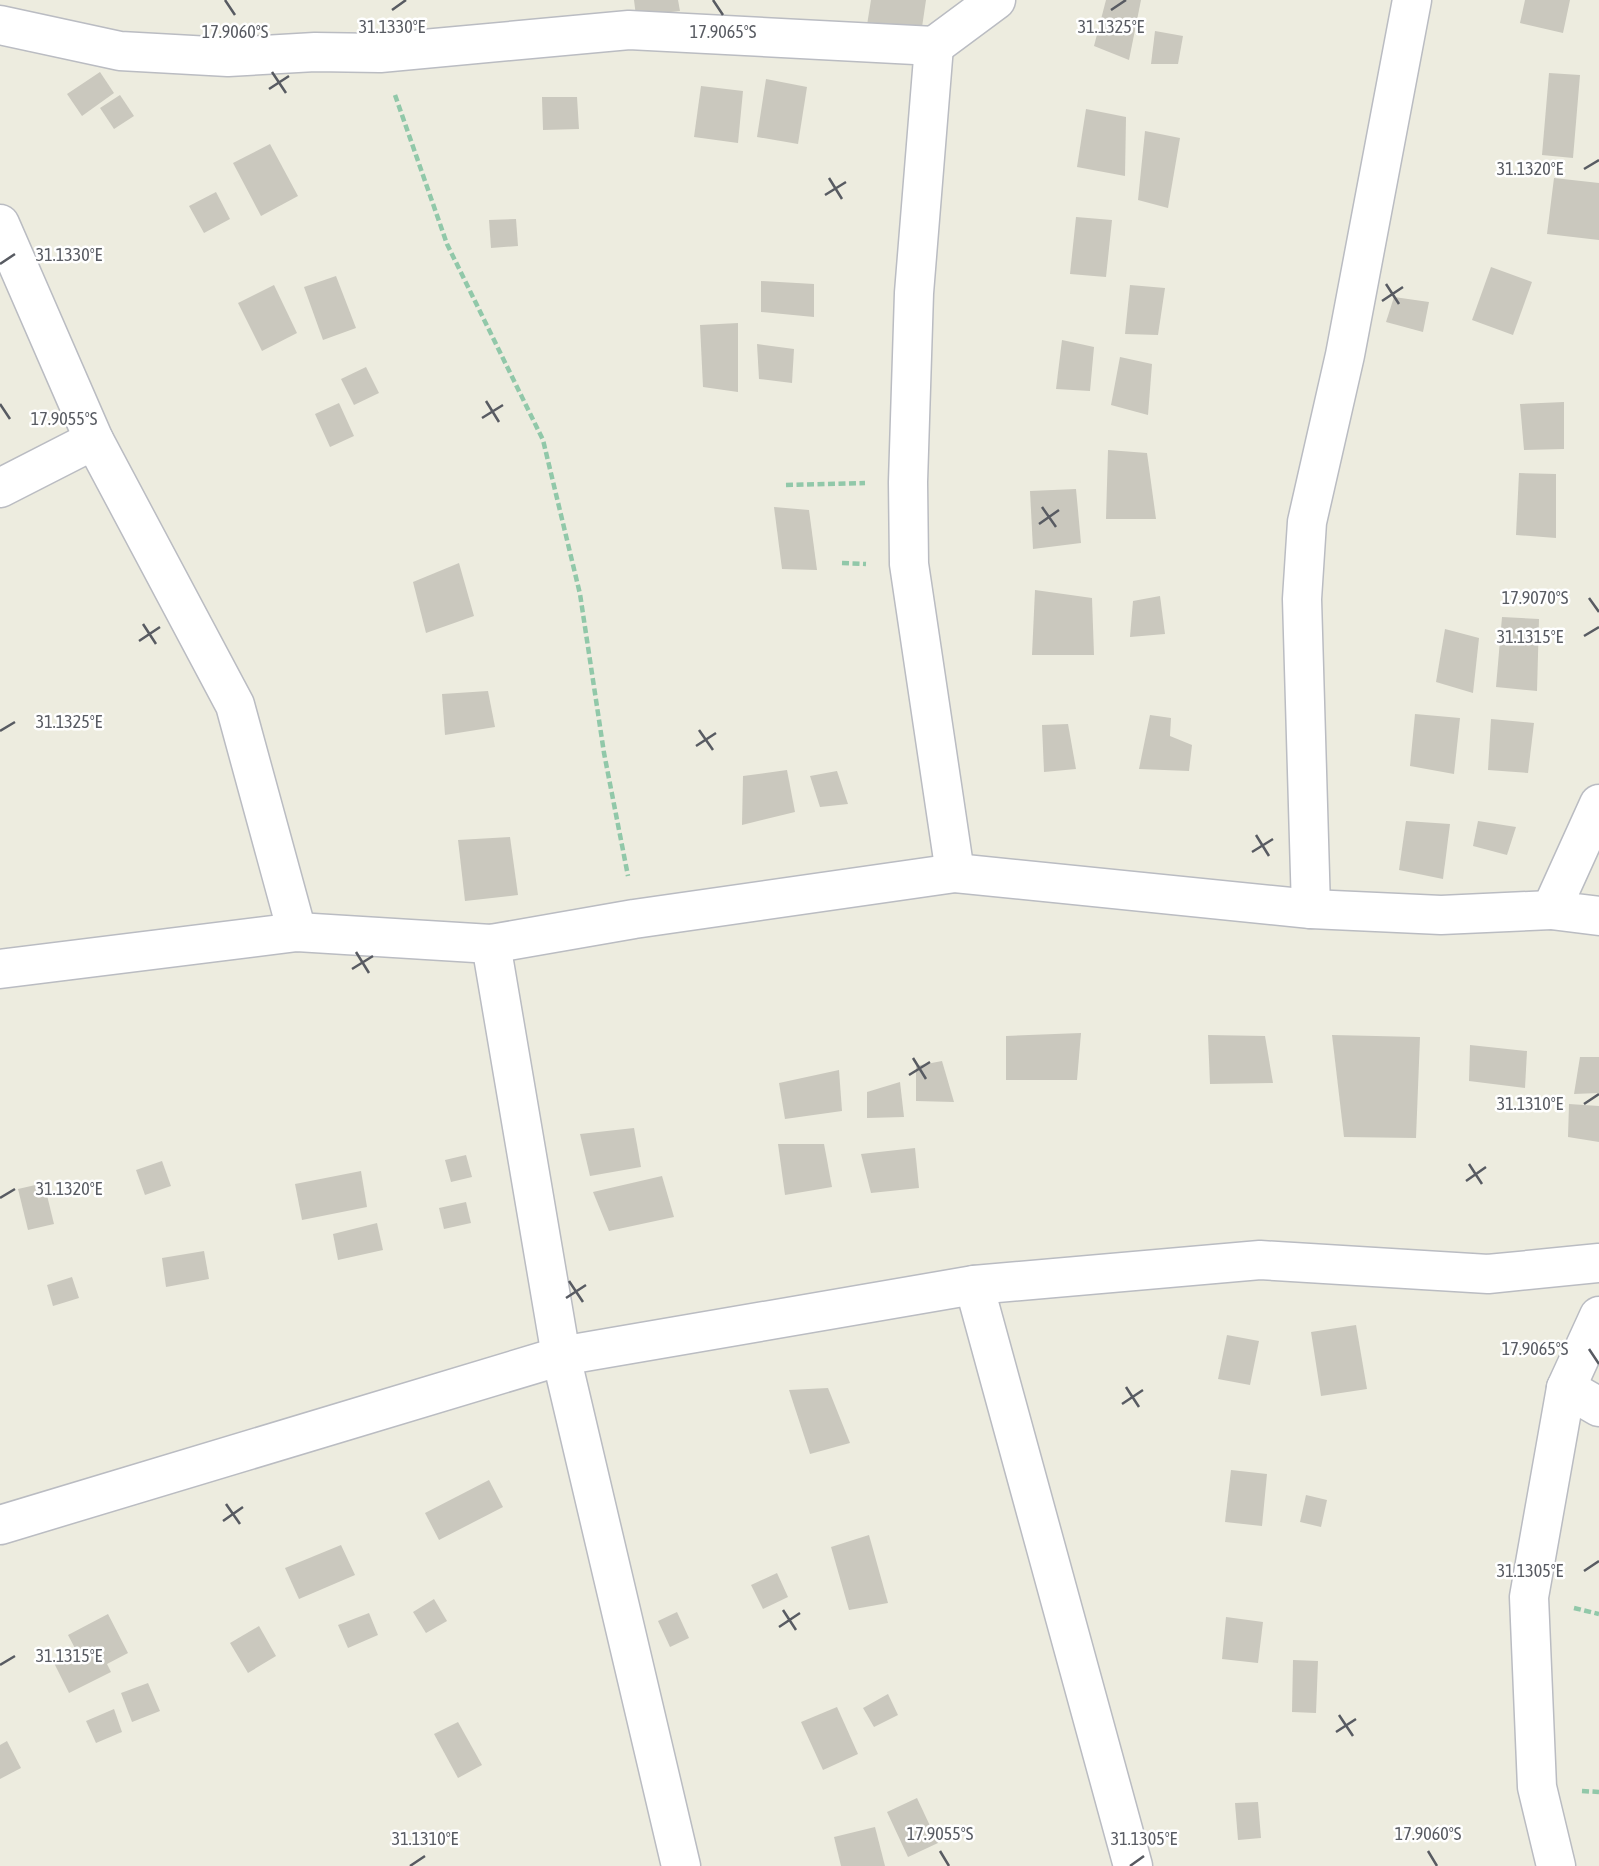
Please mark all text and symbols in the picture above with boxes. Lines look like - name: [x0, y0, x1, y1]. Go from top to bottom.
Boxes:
- text: 31.1330°E: [359, 16, 426, 37]
- text: 31.1325°E: [1078, 16, 1145, 37]
- text: 17.9060°S: [202, 21, 269, 42]
- text: 17.9065°S: [690, 21, 757, 42]
- text: 31.1320°E: [1497, 158, 1564, 179]
- text: 31.1330°E: [36, 244, 103, 265]
- text: 17.9055°S: [31, 408, 98, 429]
- text: 17.9070°S: [1502, 587, 1569, 608]
- text: 31.1315°E: [1497, 626, 1564, 647]
- text: 31.1325°E: [36, 711, 103, 732]
- text: 31.1310°E: [1497, 1093, 1564, 1114]
- text: 31.1320°E: [36, 1178, 103, 1199]
- text: 17.9065°S: [1502, 1338, 1569, 1359]
- text: 31.1305°E: [1497, 1560, 1564, 1581]
- text: 31.1315°E: [36, 1645, 103, 1666]
- text: 17.9055°S: [907, 1823, 974, 1844]
- text: 17.9060°S: [1395, 1823, 1462, 1844]
- text: 31.1310°E: [392, 1828, 459, 1849]
- text: 31.1305°E: [1111, 1828, 1178, 1849]

